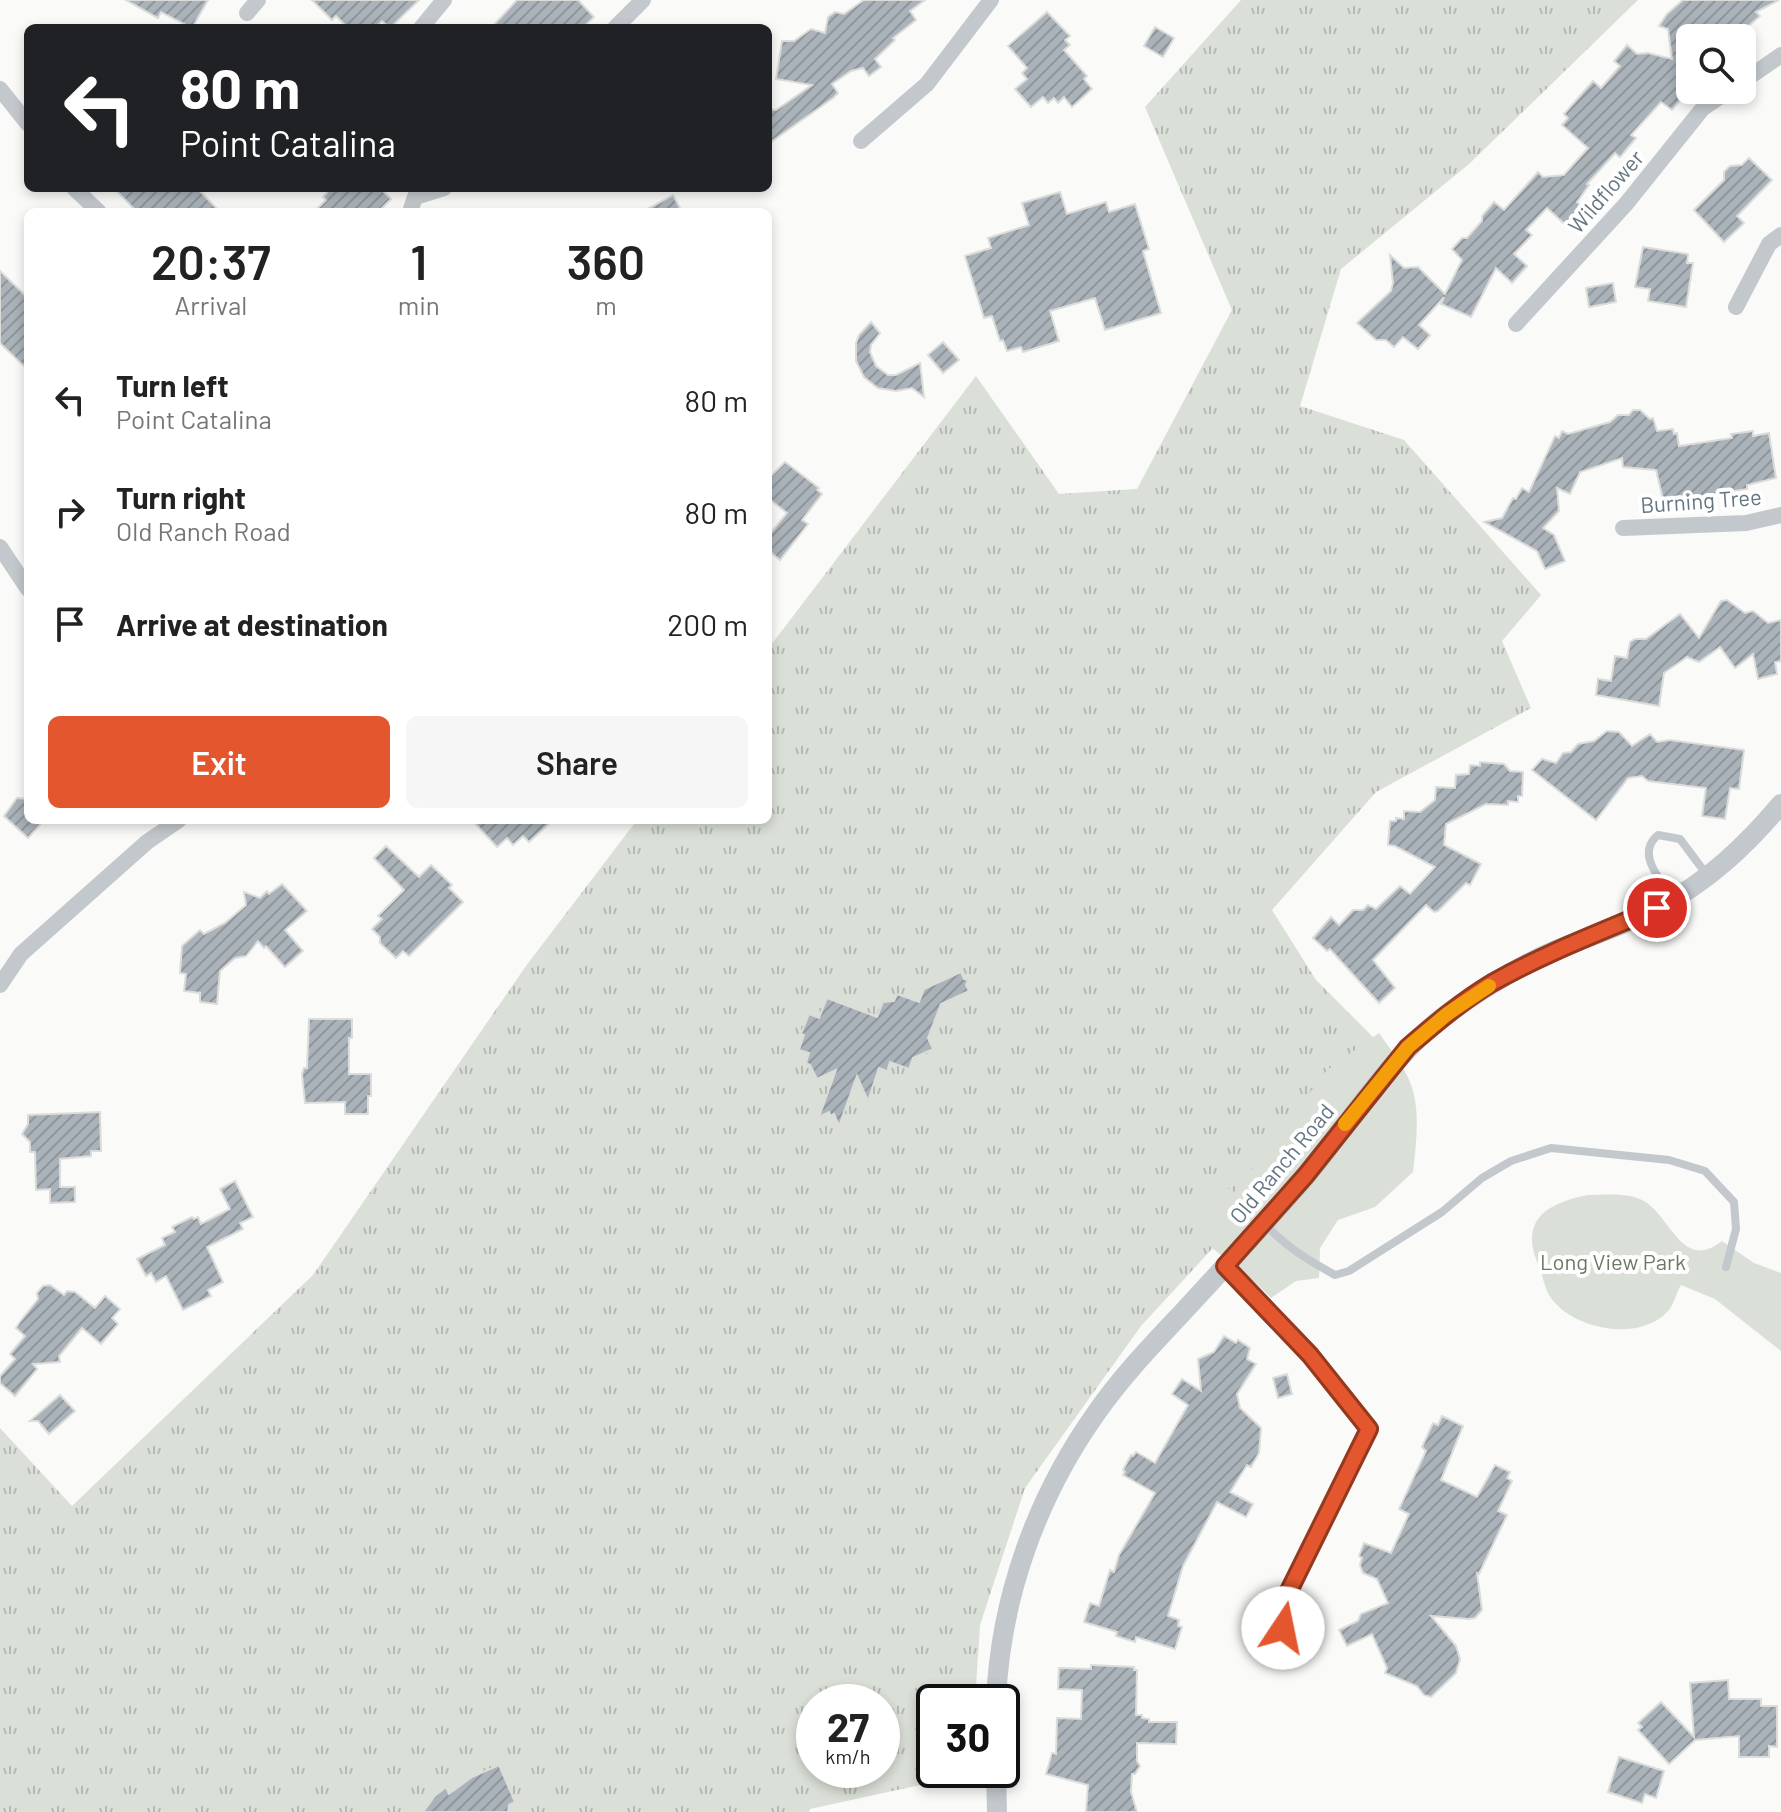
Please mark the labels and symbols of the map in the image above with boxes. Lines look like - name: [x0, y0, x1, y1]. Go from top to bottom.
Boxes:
- street label: Wildflower: [1562, 144, 1648, 238]
- street label: Burning Tree: [1639, 483, 1763, 517]
- pin: [1623, 874, 1691, 942]
- street label: Old Ranch Road: [1224, 1098, 1338, 1228]
- park label: Long View Park: [1540, 1248, 1686, 1274]
- position arrow: [1241, 1586, 1325, 1670]
- speed limit sign: 30: [916, 1684, 1020, 1788]

